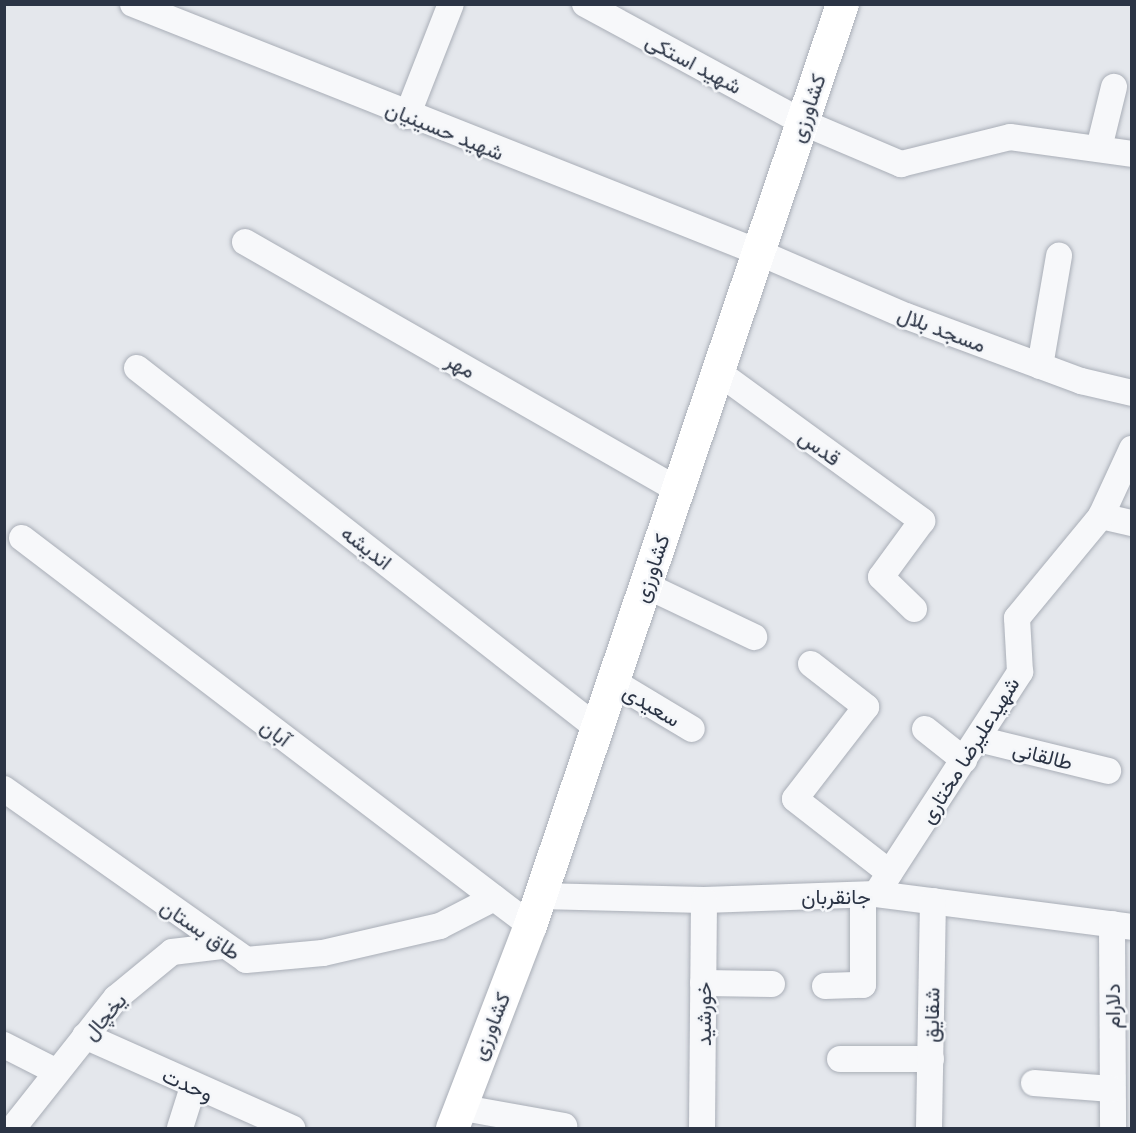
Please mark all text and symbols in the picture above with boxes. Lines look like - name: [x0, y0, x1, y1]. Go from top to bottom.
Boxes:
- street label: شهید استکی: [642, 27, 746, 99]
- street label: کشاورزی: [784, 70, 830, 146]
- street label: شهید حسینیان: [382, 95, 508, 165]
- street label: مسجد بلال: [894, 301, 990, 357]
- street label: مهر: [442, 347, 480, 383]
- street label: قدس: [794, 423, 846, 471]
- street label: اندیشه: [337, 519, 397, 575]
- street label: کشاورزی: [628, 530, 674, 606]
- street label: شهیدعلیرضا مختاری: [914, 672, 1024, 828]
- street label: سعیدی: [619, 678, 685, 732]
- street label: آبان: [256, 713, 296, 751]
- street label: طالقانی: [1010, 735, 1076, 775]
- street label: جانقربان: [801, 883, 871, 909]
- street label: طاق بستان: [156, 893, 246, 965]
- street label: خورشید: [690, 982, 716, 1046]
- street label: دلارام: [1099, 983, 1125, 1029]
- street label: یخچال: [77, 987, 131, 1045]
- street label: شقایق: [918, 987, 944, 1043]
- street label: کشاورزی: [465, 988, 515, 1064]
- street label: وحدت: [159, 1062, 217, 1106]

